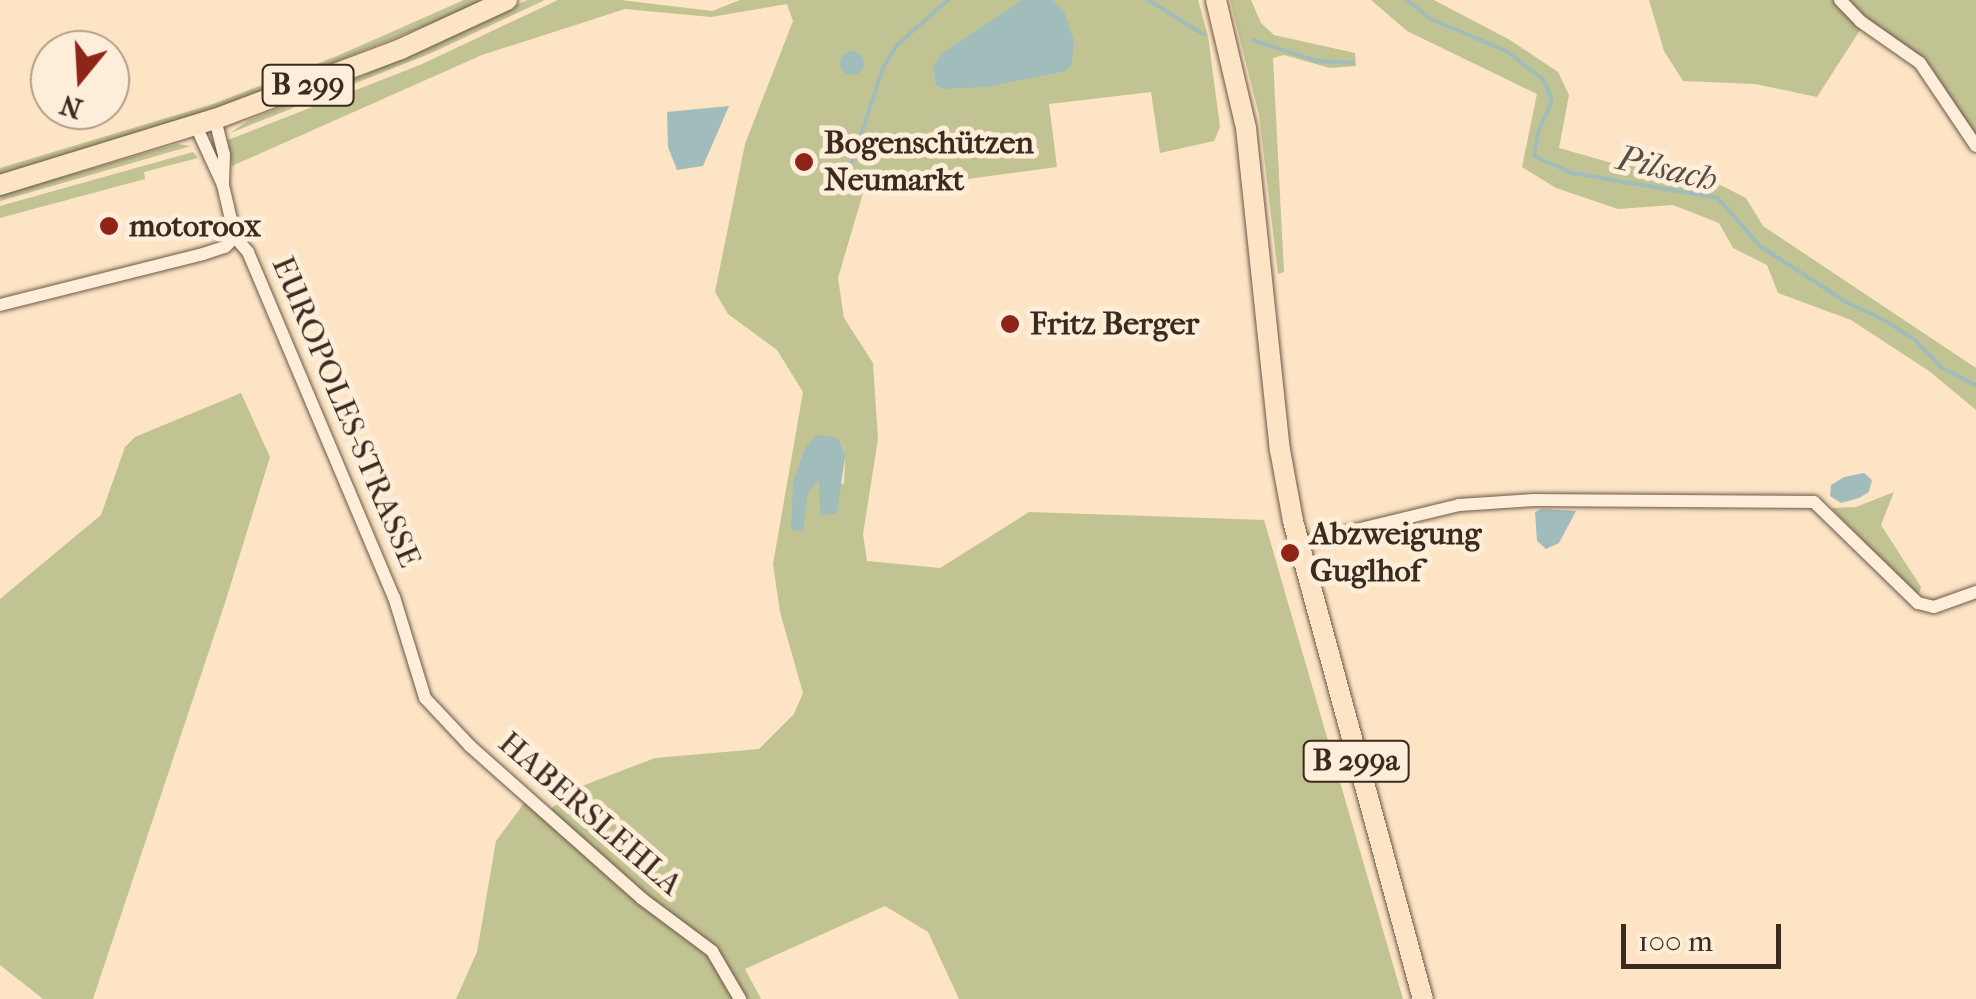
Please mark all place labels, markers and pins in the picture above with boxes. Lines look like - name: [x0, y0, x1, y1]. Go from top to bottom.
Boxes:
- place label: Bogenschützen Neumarkt: [824, 125, 1034, 200]
- marker: Bogenschützen Neumarkt: [793, 151, 815, 173]
- place label: motoroox: [129, 207, 261, 245]
- marker: motoroox: [98, 215, 120, 237]
- place label: Fritz Berger: [1030, 305, 1199, 343]
- marker: Fritz Berger: [999, 313, 1021, 335]
- place label: Abzweigung Guglhof: [1310, 516, 1481, 591]
- marker: Abzweigung Guglhof: [1279, 542, 1301, 564]

